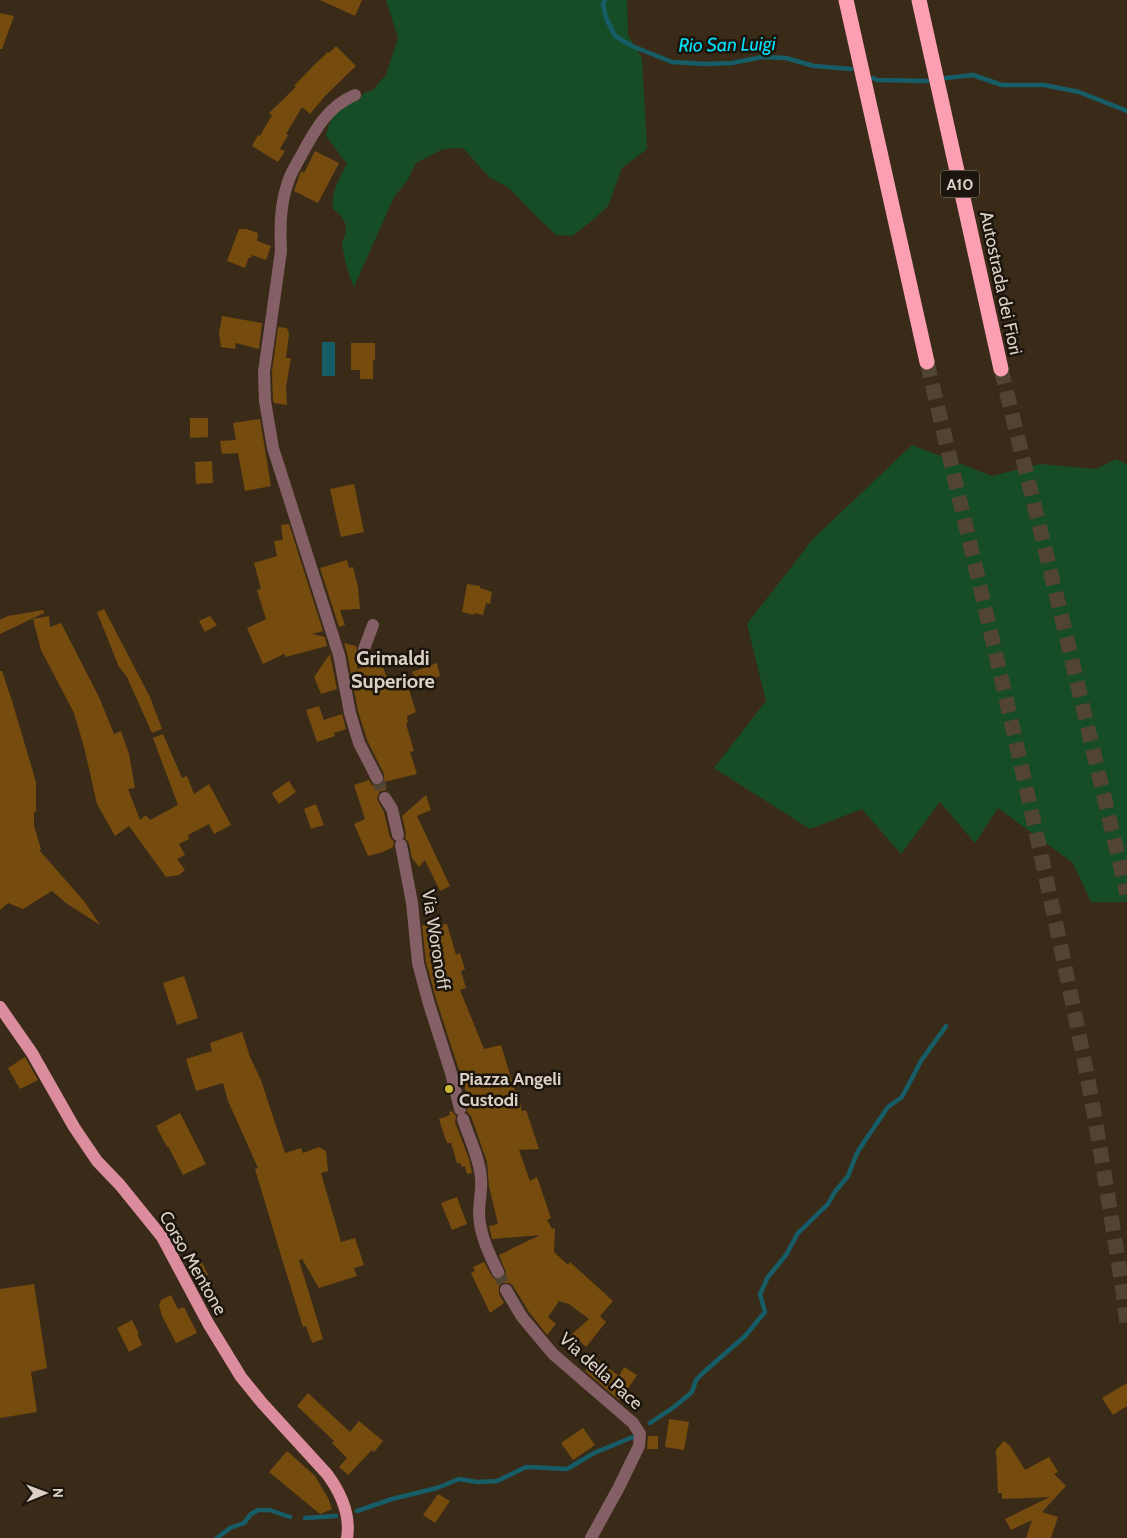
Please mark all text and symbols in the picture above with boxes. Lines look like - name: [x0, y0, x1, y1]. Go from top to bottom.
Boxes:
- water label: Rio San Luigi: [678, 32, 777, 57]
- road number: A10: [941, 170, 979, 198]
- street label: Autostrada dei Fiori: [975, 209, 1027, 357]
- district label: Grimaldi Superiore: [351, 646, 435, 693]
- street label: Via Woronoff: [417, 888, 455, 992]
- place label: Piazza Angeli Custodi: [459, 1068, 561, 1111]
- marker: Piazza Angeli Custodi: [443, 1083, 455, 1095]
- street label: Corso Mentone: [154, 1207, 232, 1319]
- street label: Via della Pace: [555, 1328, 647, 1414]
- north arrow: [20, 1468, 70, 1518]
- text: N: [49, 1488, 67, 1498]

